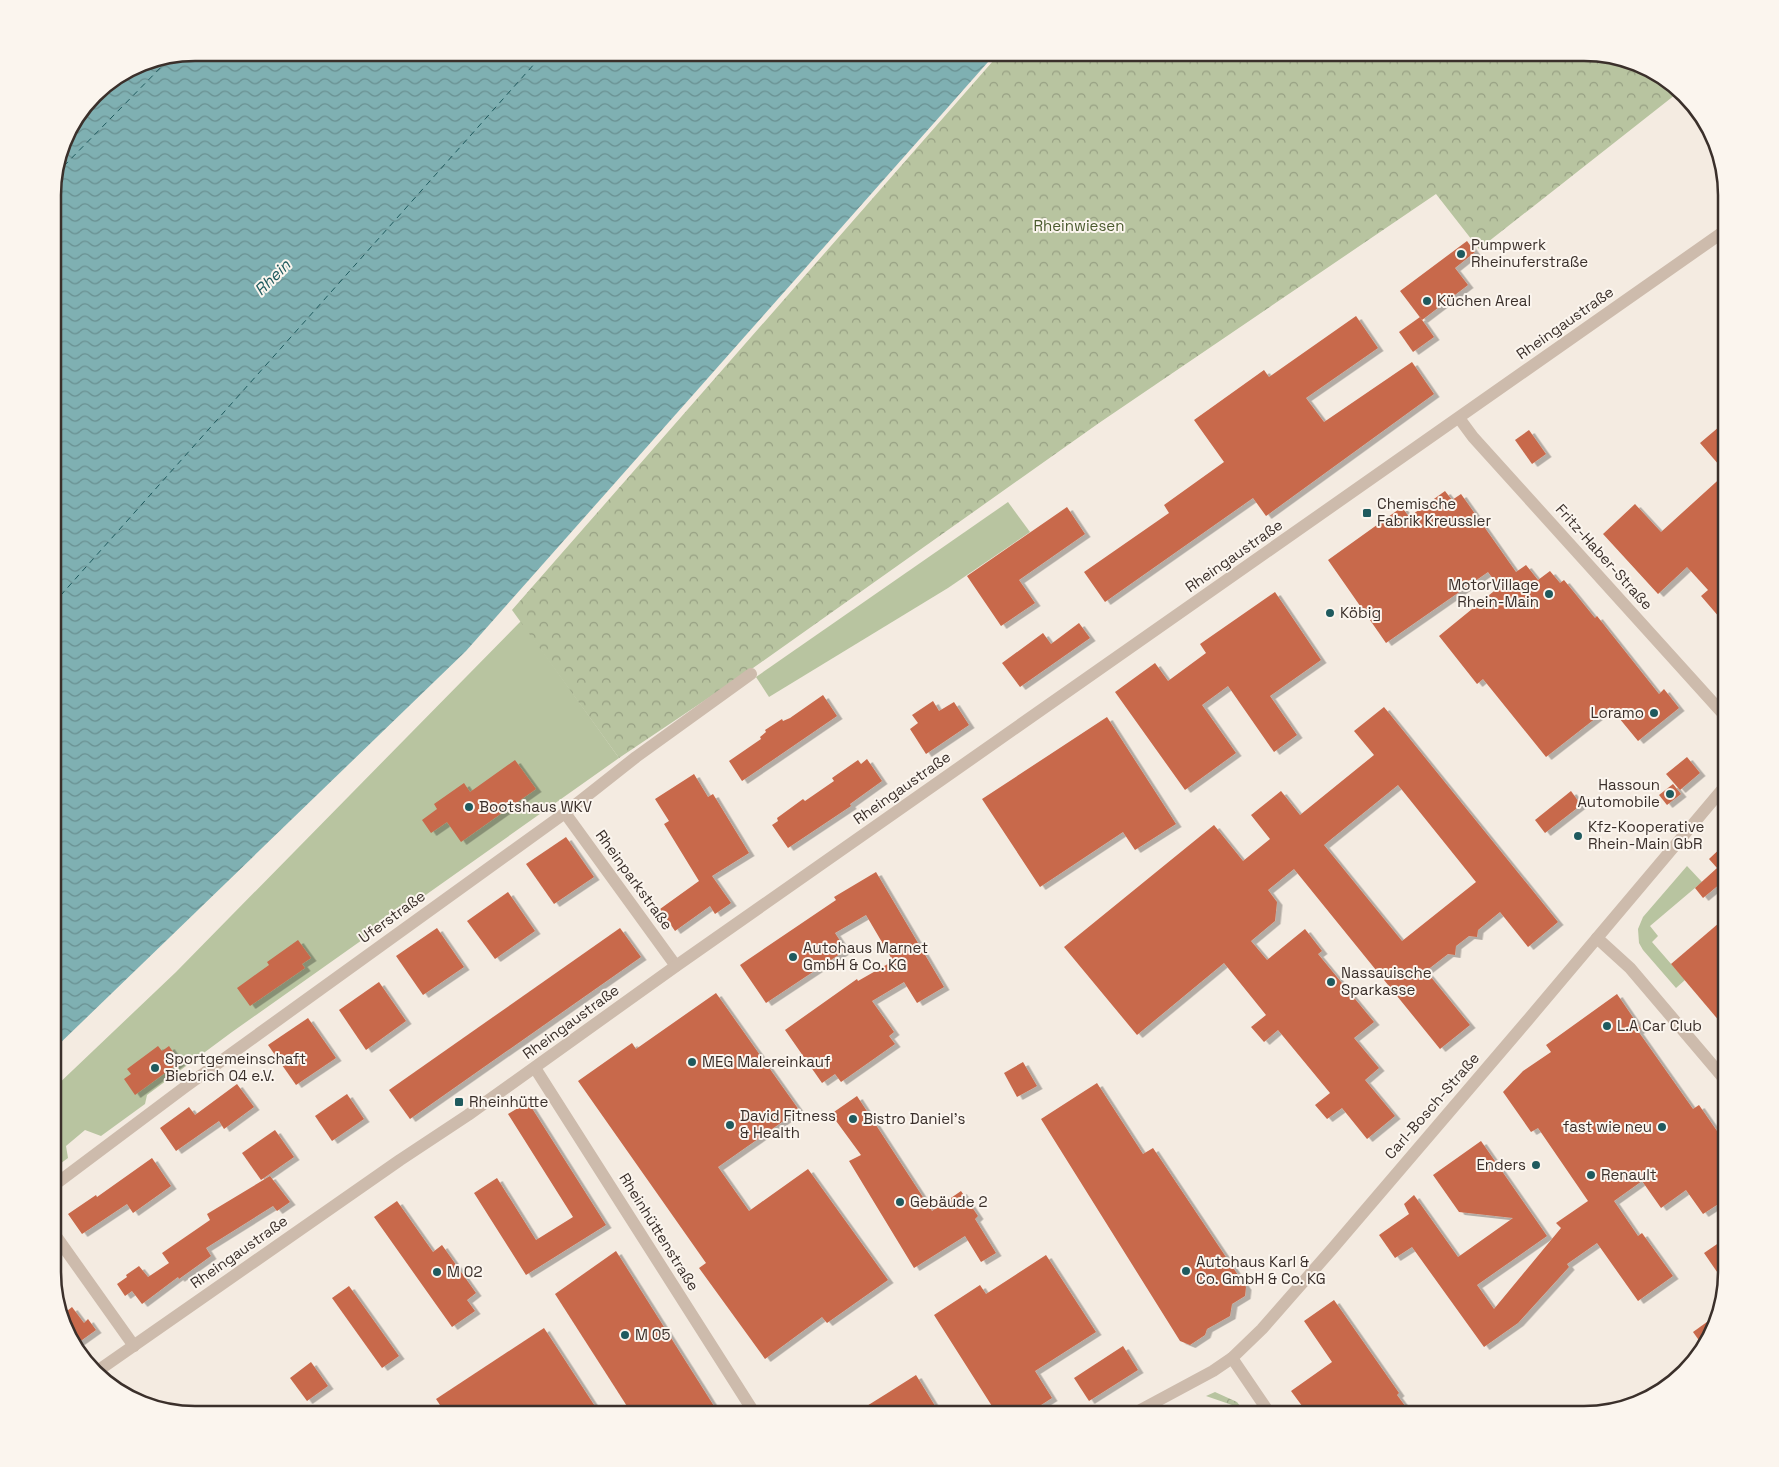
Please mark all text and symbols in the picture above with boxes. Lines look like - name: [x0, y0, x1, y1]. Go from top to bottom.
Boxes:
- park label: Rheinwiesen: [1034, 216, 1124, 235]
- place label: Pumpwerk Rheinuferstraße: [1471, 235, 1588, 271]
- marker: Pumpwerk Rheinuferstraße: [1455, 248, 1467, 260]
- water label: Rhein: [250, 254, 296, 300]
- street label: Rheingaustraße: [1512, 282, 1617, 363]
- place label: Küchen Areal: [1437, 291, 1531, 310]
- marker: Küchen Areal: [1421, 295, 1433, 307]
- place label: Chemische Fabrik Kreussler: [1377, 494, 1491, 530]
- street label: Fritz-Haber-Straße: [1552, 500, 1657, 614]
- marker: Chemische Fabrik Kreussler: [1361, 507, 1373, 519]
- street label: Rheingaustraße: [1181, 515, 1286, 596]
- place label: MotorVillage Rhein-Main: [1448, 575, 1539, 611]
- marker: MotorVillage Rhein-Main: [1543, 588, 1555, 600]
- place label: Köbig: [1340, 603, 1381, 622]
- marker: Köbig: [1324, 607, 1336, 619]
- place label: Loramo: [1590, 703, 1644, 722]
- marker: Loramo: [1648, 707, 1660, 719]
- street label: Rheingaustraße: [849, 747, 954, 828]
- place label: Hassoun Automobile: [1577, 775, 1660, 811]
- marker: Hassoun Automobile: [1664, 788, 1676, 800]
- place label: Bootshaus WKV: [479, 797, 592, 816]
- marker: Bootshaus WKV: [463, 801, 475, 813]
- place label: Kfz-Kooperative Rhein-Main GbR: [1588, 817, 1705, 853]
- street label: Rheinparkstraße: [592, 826, 677, 934]
- marker: Kfz-Kooperative Rhein-Main GbR: [1572, 830, 1584, 842]
- street label: Uferstraße: [355, 886, 429, 947]
- place label: Autohaus Marnet GmbH & Co. KG: [803, 938, 928, 974]
- marker: Autohaus Marnet GmbH & Co. KG: [787, 951, 799, 963]
- place label: Nassauische Sparkasse: [1341, 963, 1432, 999]
- marker: Nassauische Sparkasse: [1325, 976, 1337, 988]
- street label: Rheingaustraße: [519, 980, 623, 1063]
- place label: L.A Car Club: [1617, 1016, 1702, 1035]
- marker: L.A Car Club: [1601, 1020, 1613, 1032]
- street label: Carl-Bosch-Straße: [1380, 1048, 1483, 1163]
- place label: Sportgemeinschaft Biebrich 04 e.V.: [165, 1049, 306, 1085]
- place label: MEG Malereinkauf: [702, 1052, 831, 1071]
- marker: MEG Malereinkauf: [686, 1056, 698, 1068]
- marker: Sportgemeinschaft Biebrich 04 e.V.: [149, 1062, 161, 1074]
- place label: Rheinhütte: [469, 1092, 548, 1111]
- marker: Rheinhütte: [453, 1096, 465, 1108]
- place label: David Fitness & Health: [740, 1106, 836, 1142]
- place label: Bistro Daniel's: [863, 1109, 965, 1128]
- marker: Bistro Daniel's: [847, 1113, 859, 1125]
- place label: fast wie neu: [1563, 1117, 1652, 1136]
- marker: David Fitness & Health: [724, 1119, 736, 1131]
- marker: fast wie neu: [1656, 1121, 1668, 1133]
- place label: Enders: [1476, 1155, 1526, 1174]
- marker: Enders: [1530, 1159, 1542, 1171]
- place label: Renault: [1601, 1165, 1657, 1184]
- street label: Rheinhüttenstraße: [615, 1169, 703, 1294]
- marker: Renault: [1585, 1169, 1597, 1181]
- place label: Gebäude 2: [910, 1192, 988, 1211]
- marker: Gebäude 2: [894, 1196, 906, 1208]
- street label: Rheingaustraße: [186, 1211, 291, 1292]
- place label: Autohaus Karl & Co. GmbH & Co. KG: [1196, 1252, 1326, 1288]
- place label: M 02: [447, 1262, 483, 1281]
- marker: Autohaus Karl & Co. GmbH & Co. KG: [1180, 1265, 1192, 1277]
- marker: M 02: [431, 1266, 443, 1278]
- place label: M 05: [635, 1325, 670, 1344]
- marker: M 05: [619, 1329, 631, 1341]

